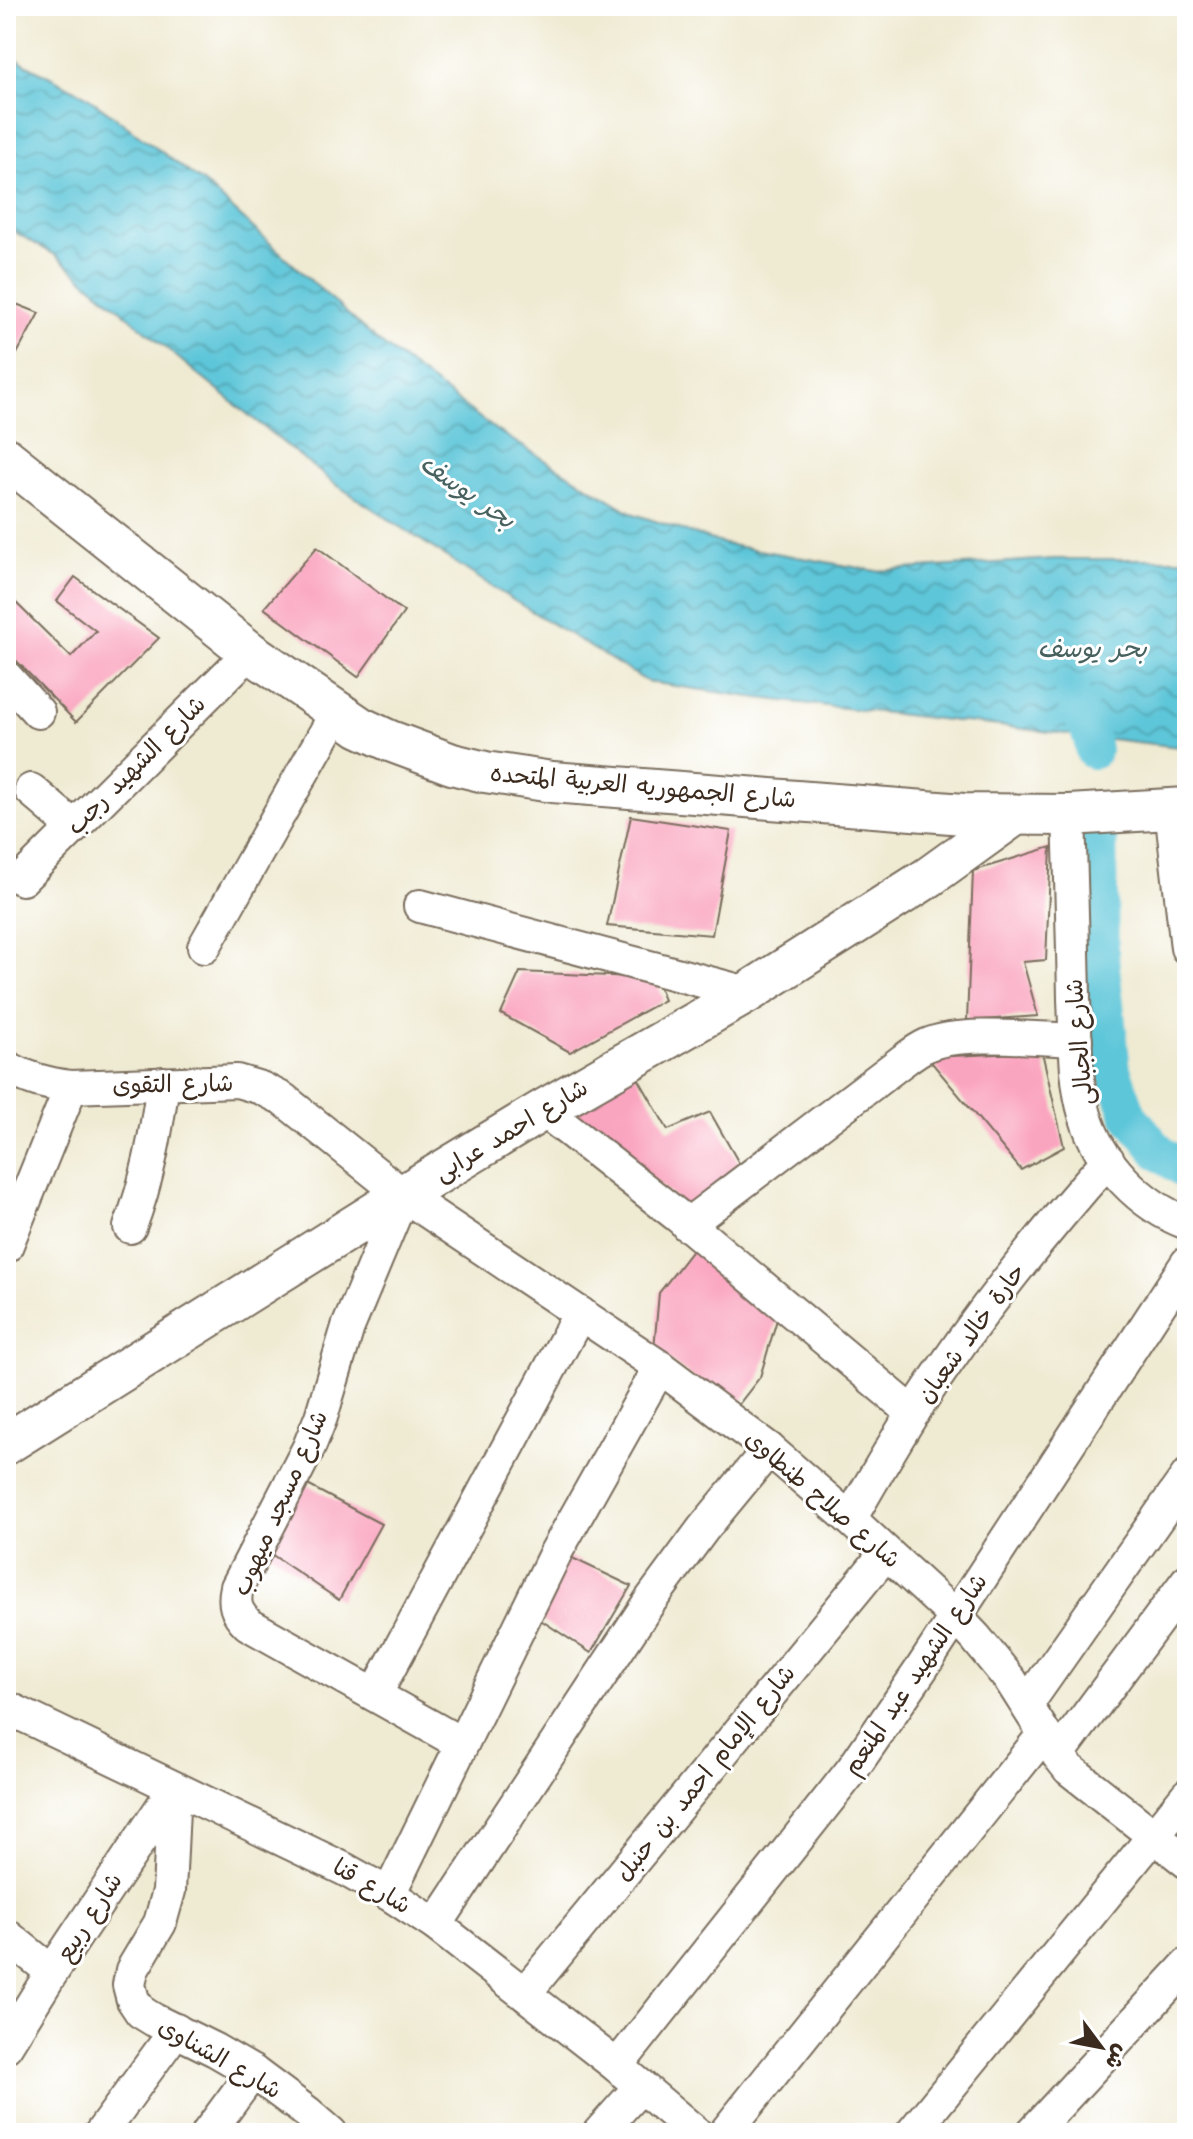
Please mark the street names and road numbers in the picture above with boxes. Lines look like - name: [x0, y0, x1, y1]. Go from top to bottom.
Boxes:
- street label: شارع الشهيد رجب: [58, 687, 216, 845]
- street label: شارع الجمهوريه العربية المتحده: [488, 755, 797, 820]
- street label: شارع الجبالى: [1056, 977, 1105, 1107]
- street label: شارع التقوى: [112, 1065, 234, 1106]
- street label: شارع احمد عرابى: [427, 1070, 596, 1193]
- street label: حارة خالد شعبان: [908, 1255, 1037, 1412]
- street label: شارع مسجد ميهوب: [223, 1404, 340, 1603]
- street label: شارع صلاح طنطاوى: [735, 1421, 909, 1579]
- street label: شارع الشهيد عبد المنعم: [834, 1566, 999, 1784]
- street label: شارع الإمام احمد بن حنبل: [606, 1657, 806, 1891]
- street label: شارع قنا: [325, 1849, 418, 1925]
- street label: شارع ربيع: [47, 1865, 134, 1970]
- street label: شارع الشناوى: [150, 2008, 288, 2110]

